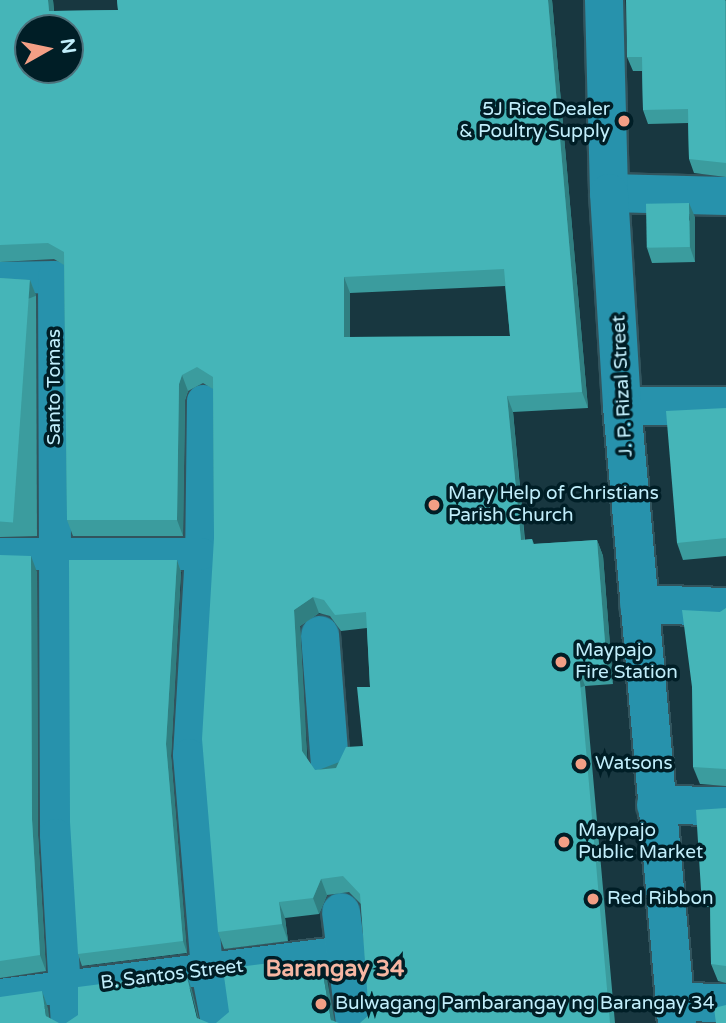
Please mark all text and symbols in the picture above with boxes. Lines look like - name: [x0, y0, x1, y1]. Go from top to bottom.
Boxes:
- north arrow: [14, 14, 84, 84]
- text: N: [56, 37, 80, 55]
- place label: 5J Rice Dealer & Poultry Supply: [459, 99, 610, 143]
- marker: 5J Rice Dealer & Poultry Supply: [616, 113, 632, 129]
- street label: J. P. Rizal Street: [608, 314, 638, 458]
- street label: Santo Tomas: [44, 329, 66, 445]
- place label: Mary Help of Christians Parish Church: [448, 483, 659, 527]
- marker: Mary Help of Christians Parish Church: [426, 497, 442, 513]
- place label: Maypajo Fire Station: [575, 640, 678, 684]
- marker: Maypajo Fire Station: [553, 654, 569, 670]
- place label: Watsons: [595, 753, 673, 775]
- marker: Watsons: [573, 756, 589, 772]
- place label: Maypajo Public Market: [578, 820, 703, 864]
- marker: Maypajo Public Market: [556, 834, 572, 850]
- place label: Red Ribbon: [607, 888, 714, 910]
- marker: Red Ribbon: [585, 891, 601, 907]
- street label: B. Santos Street: [99, 955, 245, 995]
- district label: Barangay 34: [265, 955, 405, 983]
- place label: Bulwagang Pambarangay ng Barangay 34: [335, 993, 715, 1015]
- marker: Bulwagang Pambarangay ng Barangay 34: [313, 996, 329, 1012]

